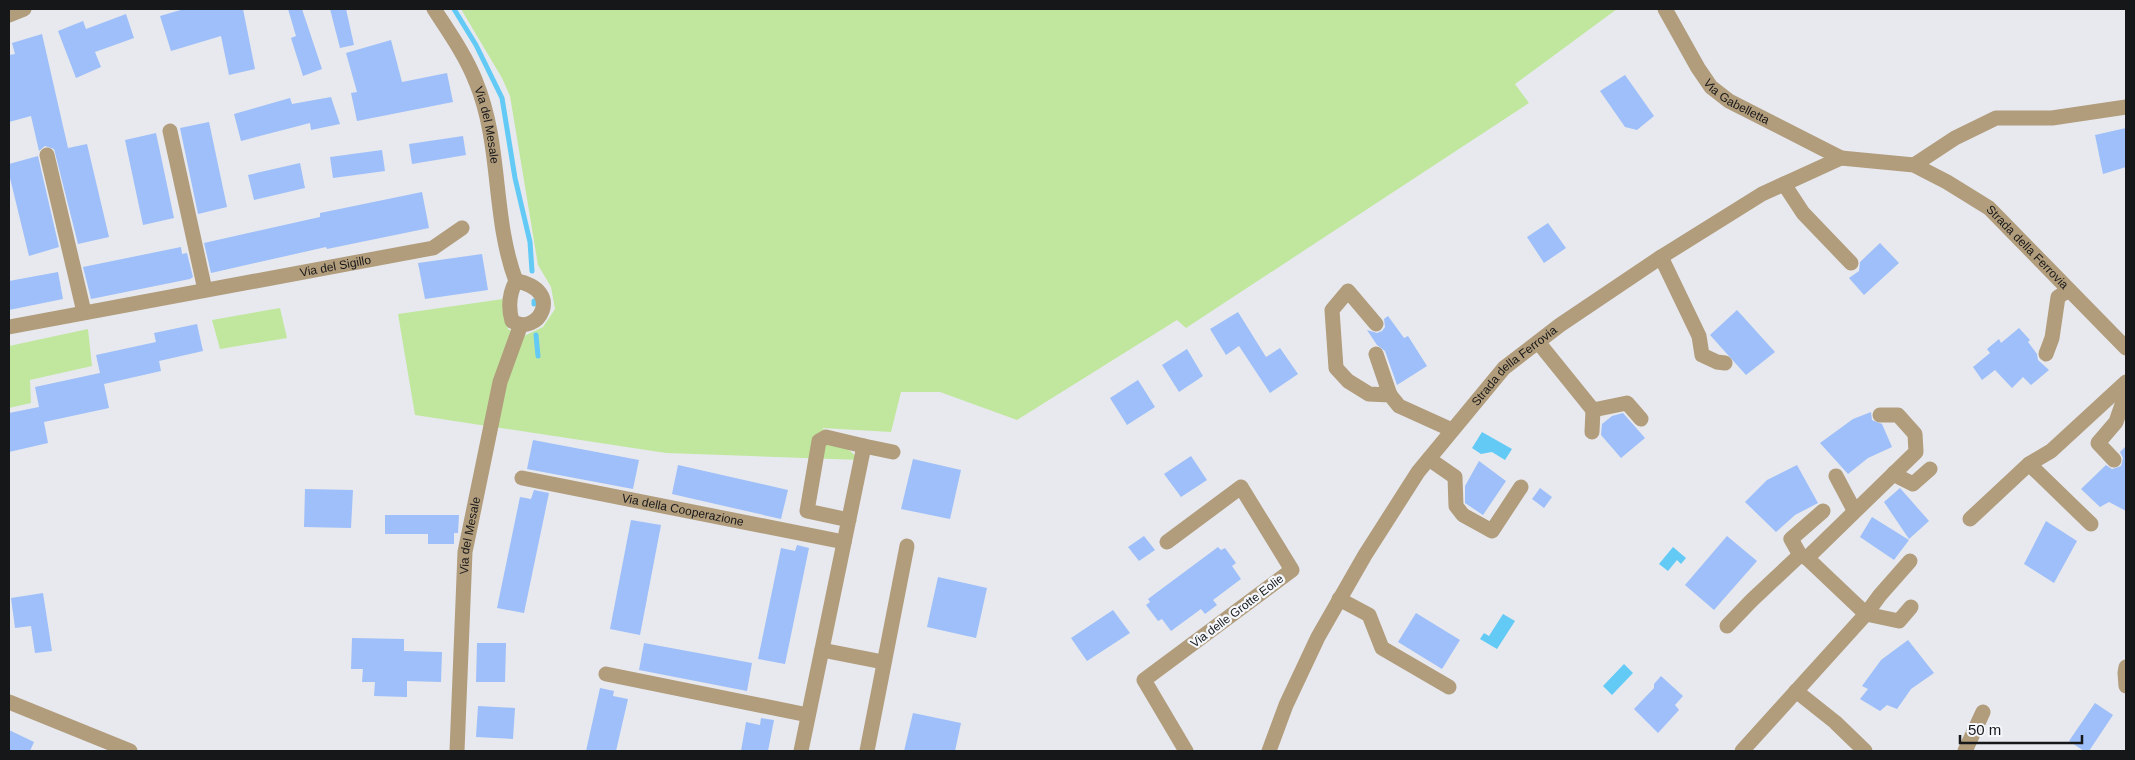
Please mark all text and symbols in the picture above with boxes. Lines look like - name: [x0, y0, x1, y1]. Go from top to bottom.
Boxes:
- street label: Via Gabelletta: [1701, 76, 1772, 127]
- street label: Via del Mesale: [471, 85, 502, 165]
- street label: Strada della Ferrovia: [1983, 202, 2072, 292]
- street label: Via del Sigillo: [299, 253, 372, 280]
- street label: Strada della Ferrovia: [1469, 323, 1560, 409]
- street label: Via della Cooperazione: [621, 491, 745, 529]
- street label: Via del Mesale: [457, 495, 483, 575]
- street label: Via delle Grotte Eolie: [1188, 571, 1286, 650]
- scale bar: [1960, 712, 2082, 744]
- text: 50 m: [1968, 721, 2001, 738]

